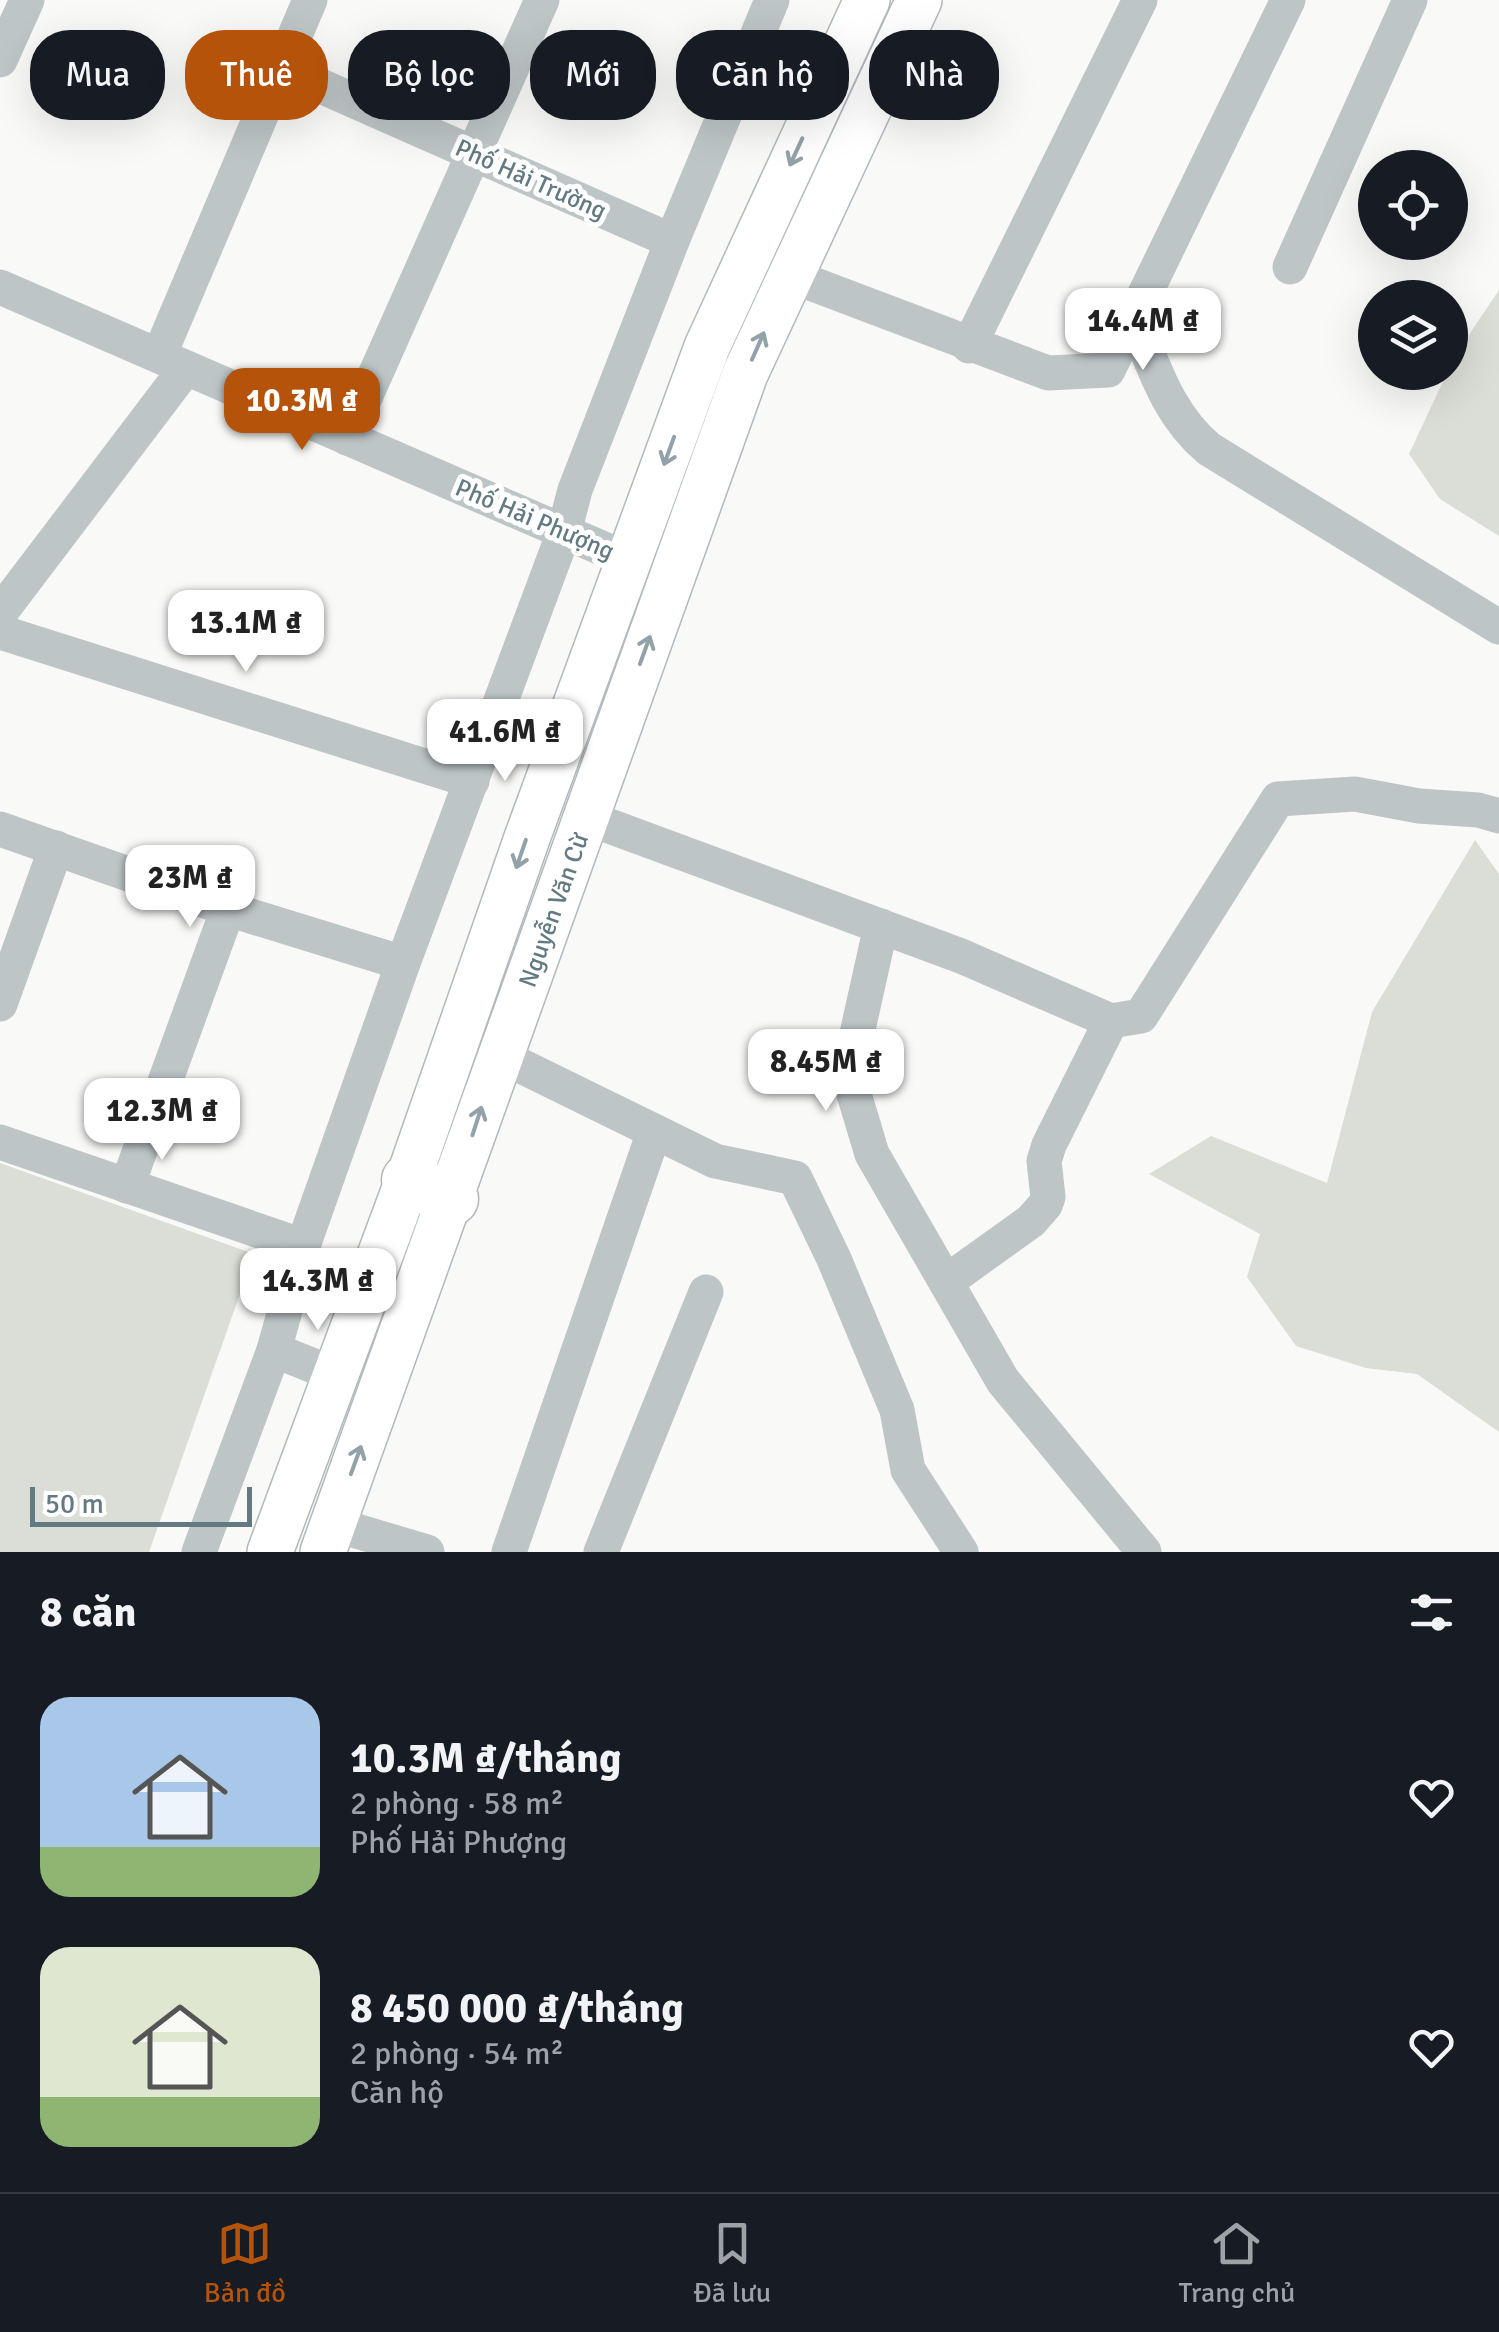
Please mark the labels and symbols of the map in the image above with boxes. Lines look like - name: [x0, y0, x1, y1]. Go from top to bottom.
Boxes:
- street label: Phố Hải Trường: [451, 132, 611, 226]
- one-way arrow: [786, 136, 804, 167]
- pin: 14.4M ₫: [1051, 288, 1235, 373]
- one-way arrow: [749, 332, 768, 362]
- pin: 10.3M ₫: [210, 368, 394, 453]
- one-way arrow: [659, 434, 677, 465]
- street label: Phố Hải Phượng: [451, 472, 619, 566]
- pin: 13.1M ₫: [154, 590, 338, 675]
- one-way arrow: [637, 636, 655, 667]
- pin: 41.6M ₫: [413, 699, 597, 784]
- street label: Nguyễn Văn Cừ: [511, 828, 595, 991]
- one-way arrow: [511, 838, 529, 869]
- pin: 23M ₫: [120, 845, 260, 930]
- pin: 8.45M ₫: [734, 1029, 918, 1114]
- pin: 12.3M ₫: [70, 1078, 254, 1163]
- one-way arrow: [470, 1106, 488, 1138]
- pin: 14.3M ₫: [226, 1248, 410, 1333]
- one-way arrow: [348, 1446, 366, 1477]
- scale bar: [30, 1482, 252, 1526]

